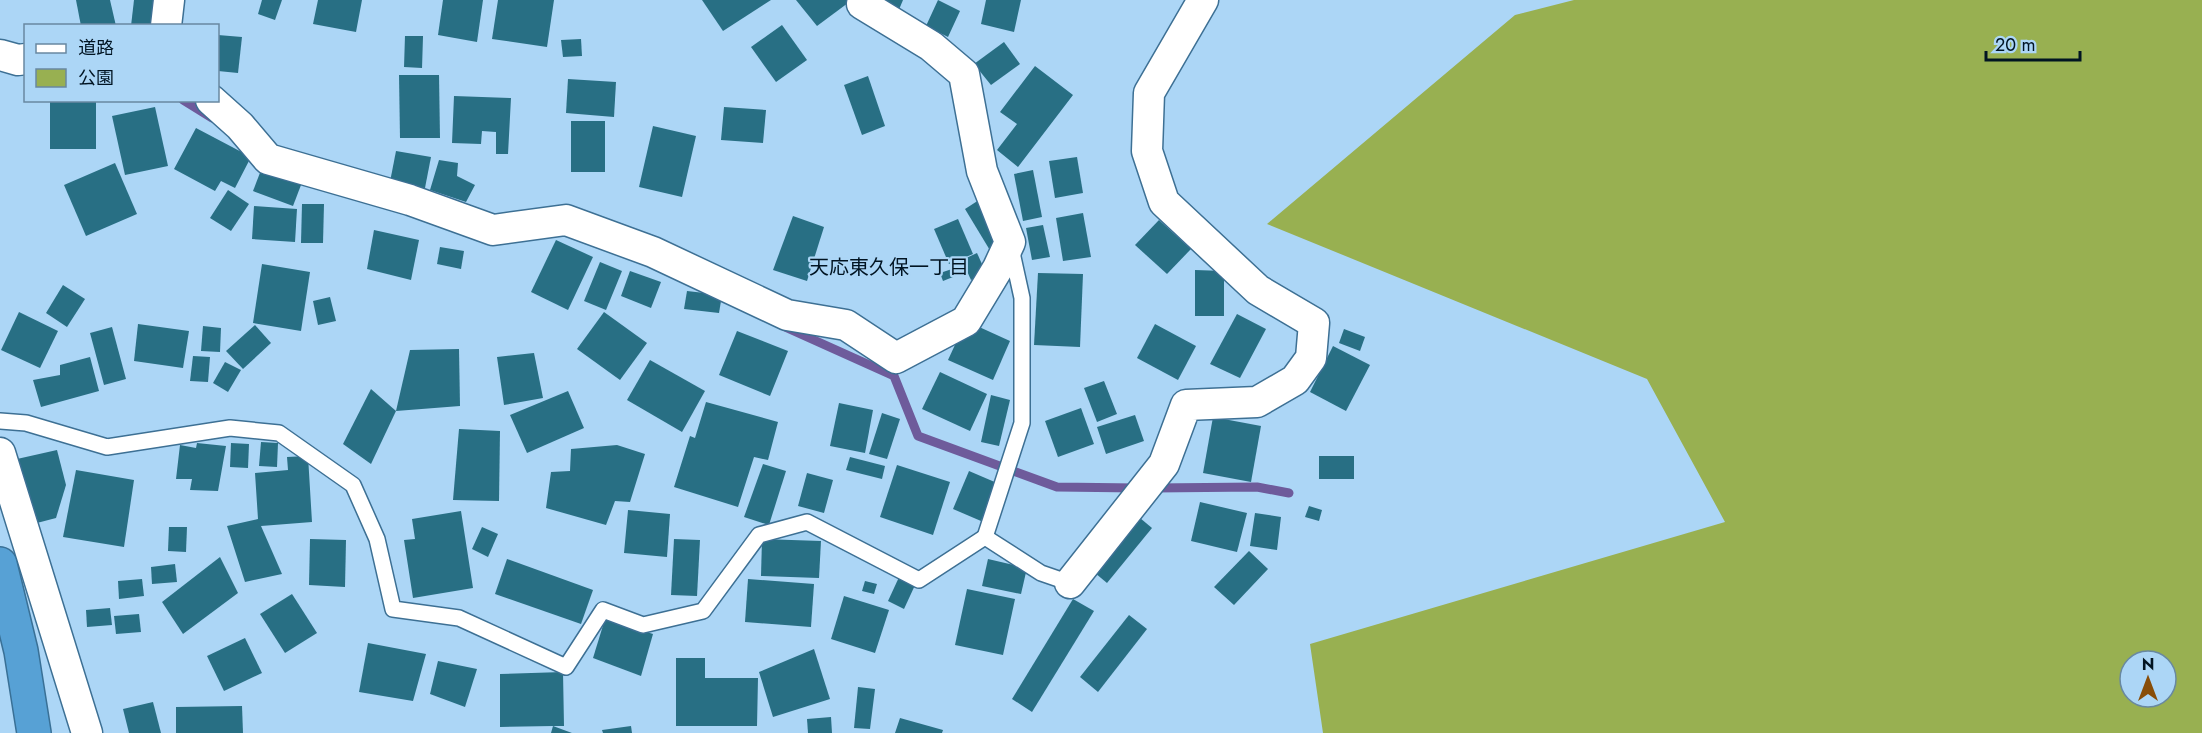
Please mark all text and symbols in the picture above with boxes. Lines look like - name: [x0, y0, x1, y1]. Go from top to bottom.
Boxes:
- legend: [24, 24, 219, 102]
- scale bar: [1986, 24, 2080, 62]
- text: 20 m: [1995, 32, 2035, 58]
- text: 道路: [78, 35, 114, 61]
- text: 公園: [78, 65, 114, 91]
- district label: 天応東久保一丁目: [809, 253, 969, 282]
- north arrow: [2118, 649, 2178, 709]
- text: N: [2142, 653, 2154, 676]

